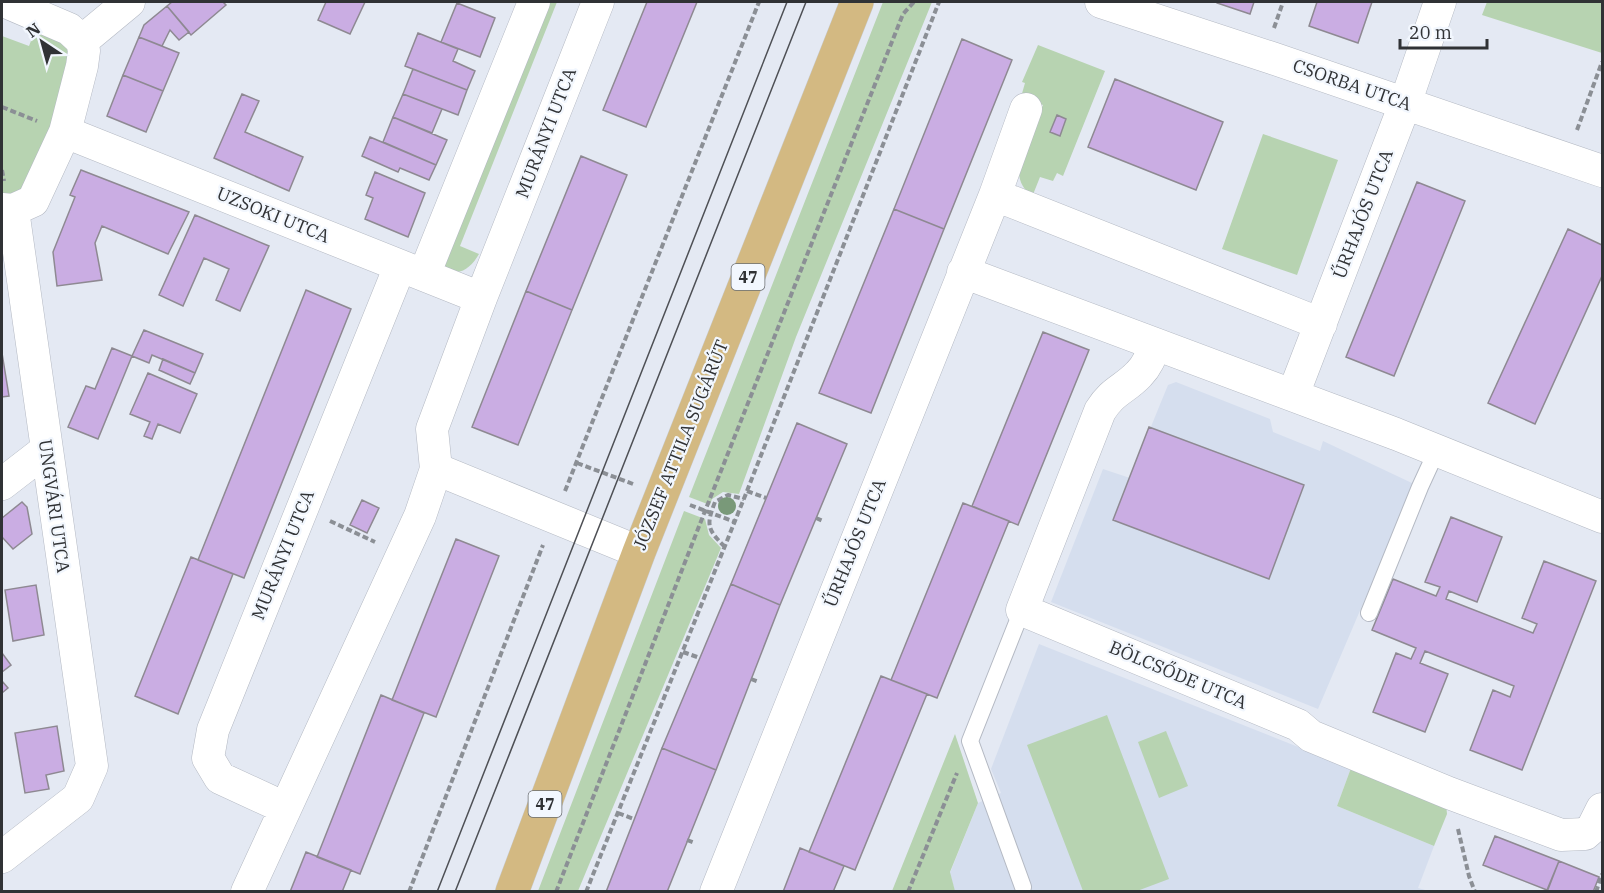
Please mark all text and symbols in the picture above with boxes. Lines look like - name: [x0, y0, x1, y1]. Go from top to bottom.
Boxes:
- north arrow: [12, 12, 72, 72]
- scale bar: [1400, 12, 1487, 50]
- text: N: [22, 18, 44, 42]
- text: 20 m: [1409, 21, 1452, 44]
- street label: CSORBA UTCA: [1290, 53, 1415, 116]
- street label: MURÁNYI UTCA: [510, 64, 581, 201]
- street label: ŰRHAJÓS UTCA: [1327, 145, 1398, 282]
- street label: UZSOKI UTCA: [213, 181, 334, 248]
- road number: 47: [732, 264, 764, 290]
- street label: JÓZSEF ATTILA SUGÁRÚT: [628, 336, 733, 553]
- street label: UNGVÁRI UTCA: [34, 438, 75, 575]
- street label: ŰRHAJÓS UTCA: [818, 475, 891, 610]
- street label: MURÁNYI UTCA: [246, 486, 319, 623]
- street label: BÖLCSŐDE UTCA: [1106, 635, 1251, 714]
- road number: 47: [528, 791, 562, 817]

